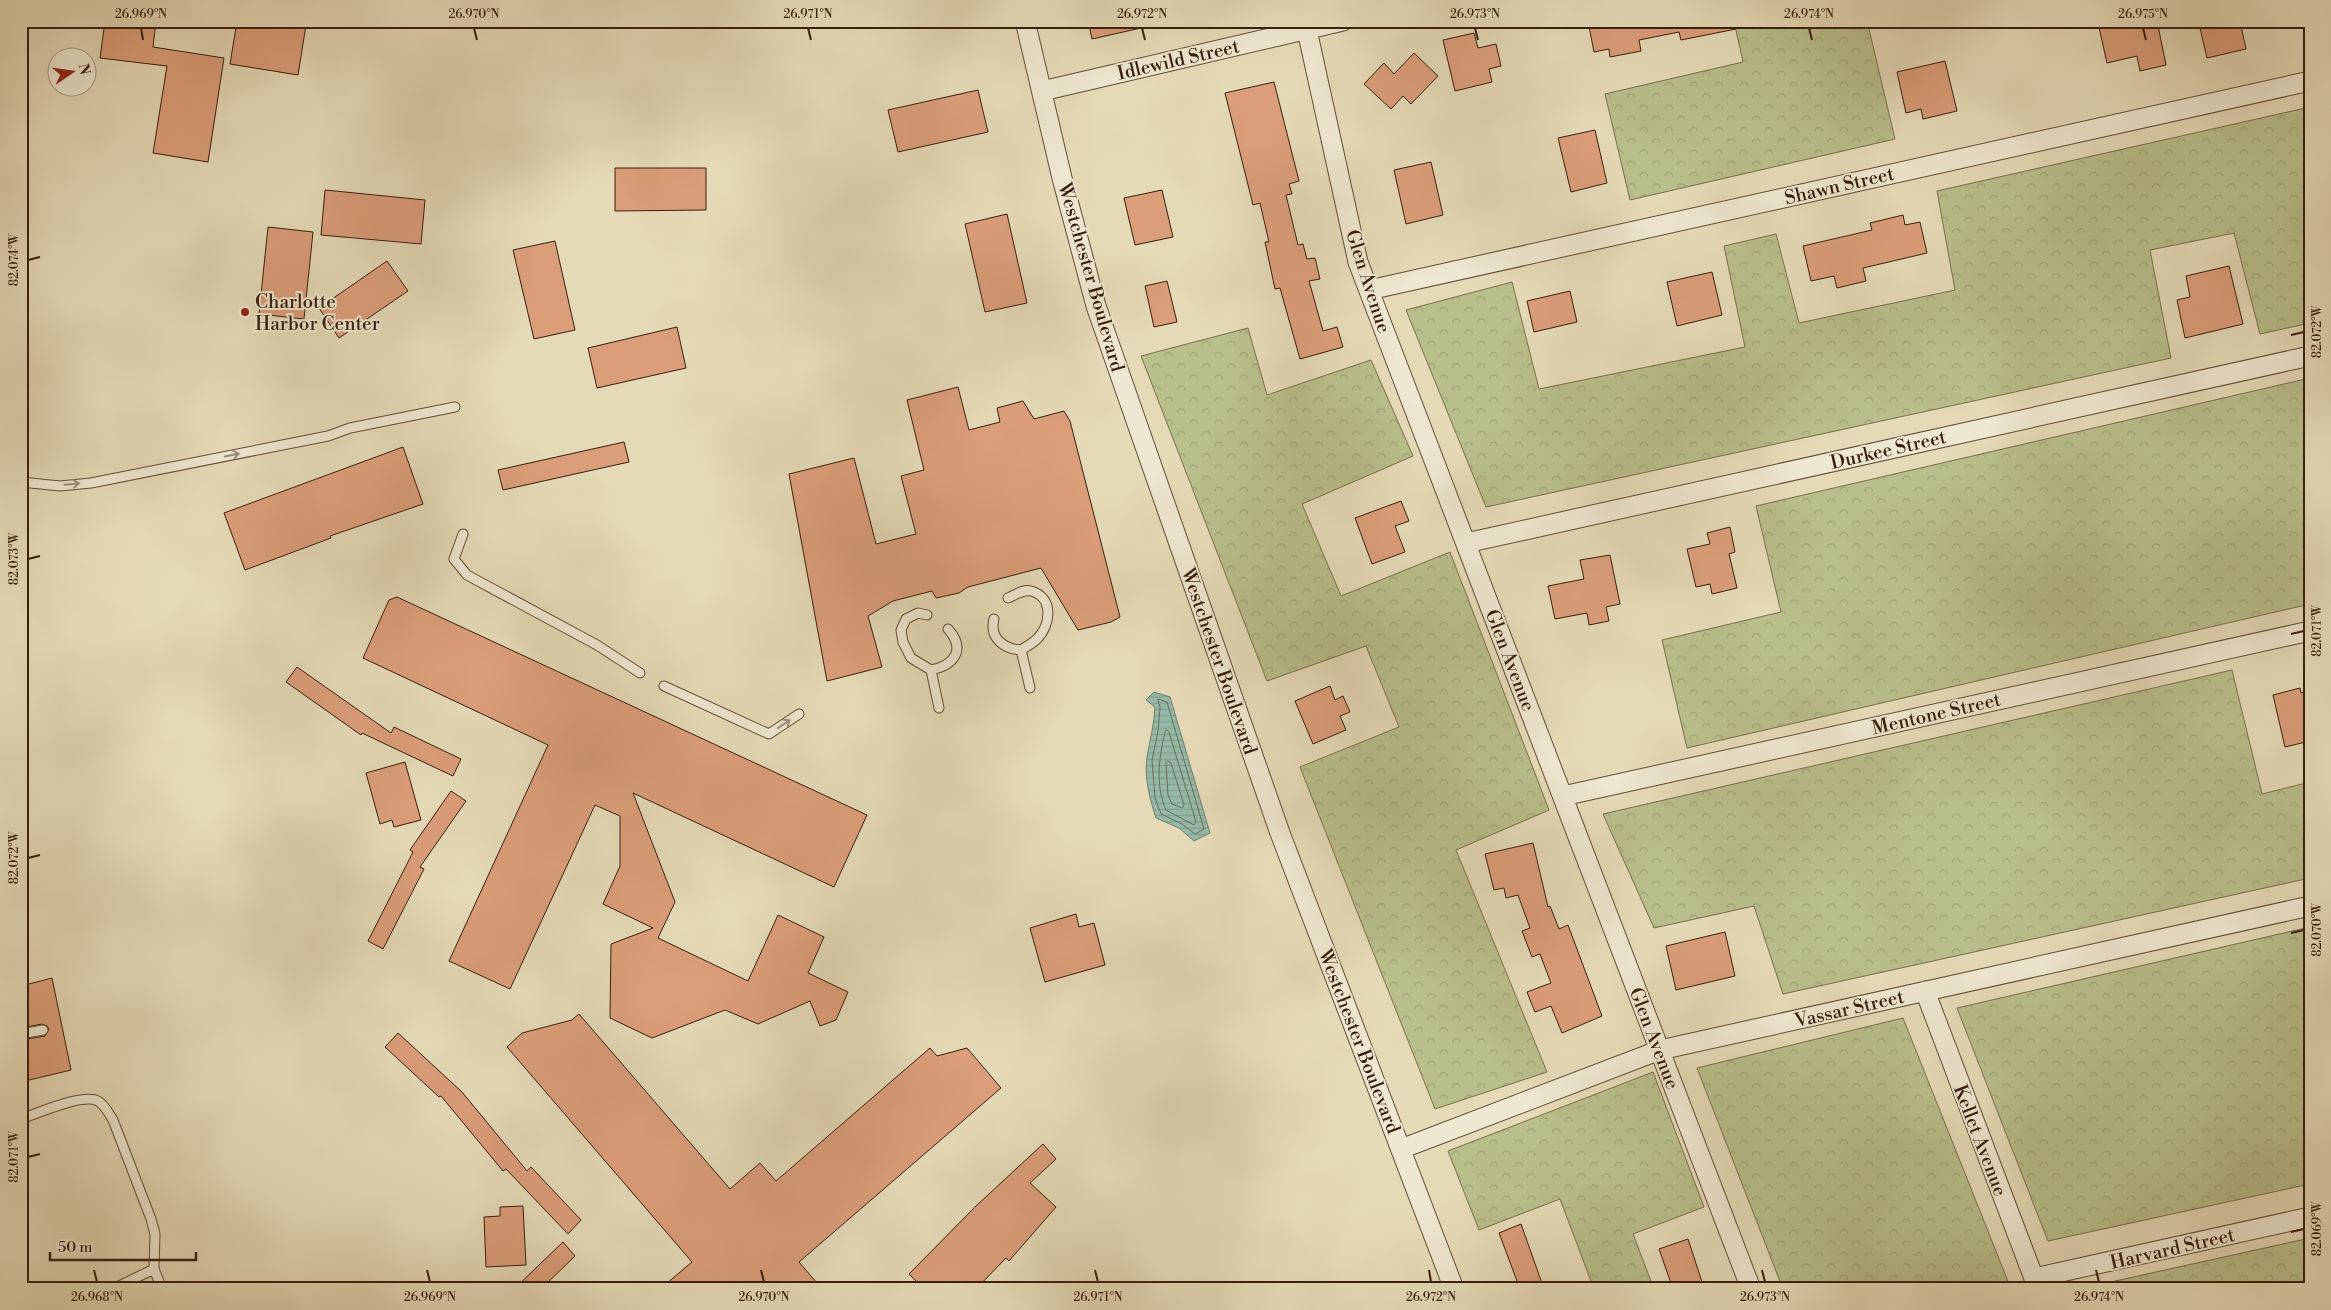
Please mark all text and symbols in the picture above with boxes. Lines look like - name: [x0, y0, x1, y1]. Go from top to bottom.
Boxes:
- text: 26.969°N: [115, 7, 167, 22]
- text: 26.970°N: [448, 7, 500, 22]
- text: 26.971°N: [783, 7, 833, 22]
- text: 26.972°N: [1117, 7, 1167, 22]
- text: 26.973°N: [1450, 7, 1500, 22]
- text: 26.974°N: [1784, 7, 1834, 22]
- text: 26.975°N: [2118, 7, 2168, 22]
- street label: Idlewild Street: [1115, 34, 1242, 86]
- north arrow: [48, 48, 98, 98]
- text: N: [74, 62, 94, 77]
- street label: Shawn Street: [1782, 162, 1897, 210]
- street label: Westchester Boulevard: [1052, 179, 1130, 375]
- street label: Glen Avenue: [1340, 227, 1396, 336]
- text: 82.074°W: [7, 233, 22, 286]
- place label: Charlotte Harbor Center: [255, 290, 380, 336]
- text: 82.072°W: [2310, 305, 2325, 358]
- marker: Charlotte Harbor Center: [239, 306, 251, 318]
- street label: Durkee Street: [1828, 425, 1949, 475]
- one-way arrow: [223, 450, 239, 459]
- one-way arrow: [64, 480, 80, 489]
- text: 82.073°W: [7, 532, 22, 585]
- street label: Westchester Boulevard: [1176, 564, 1262, 758]
- text: 82.071°W: [2310, 604, 2325, 657]
- street label: Glen Avenue: [1480, 606, 1540, 715]
- street label: Mentone Street: [1870, 687, 2003, 740]
- one-way arrow: [776, 719, 790, 729]
- text: 82.072°W: [7, 831, 22, 884]
- text: 82.070°W: [2310, 902, 2325, 957]
- street label: Westchester Boulevard: [1312, 945, 1405, 1137]
- street label: Glen Avenue: [1624, 984, 1684, 1093]
- street label: Vassar Street: [1791, 985, 1907, 1033]
- street label: Kellet Avenue: [1948, 1081, 2012, 1199]
- text: 82.071°W: [7, 1130, 22, 1183]
- text: 82.069°W: [2310, 1201, 2325, 1256]
- street label: Harvard Street: [2108, 1223, 2237, 1275]
- scale bar: [50, 1230, 196, 1262]
- text: 50 m: [58, 1238, 92, 1257]
- text: 26.968°N: [71, 1290, 123, 1305]
- text: 26.969°N: [404, 1290, 456, 1305]
- text: 26.970°N: [738, 1290, 790, 1305]
- text: 26.971°N: [1073, 1290, 1123, 1305]
- text: 26.972°N: [1406, 1290, 1456, 1305]
- text: 26.973°N: [1740, 1290, 1790, 1305]
- text: 26.974°N: [2074, 1290, 2124, 1305]

